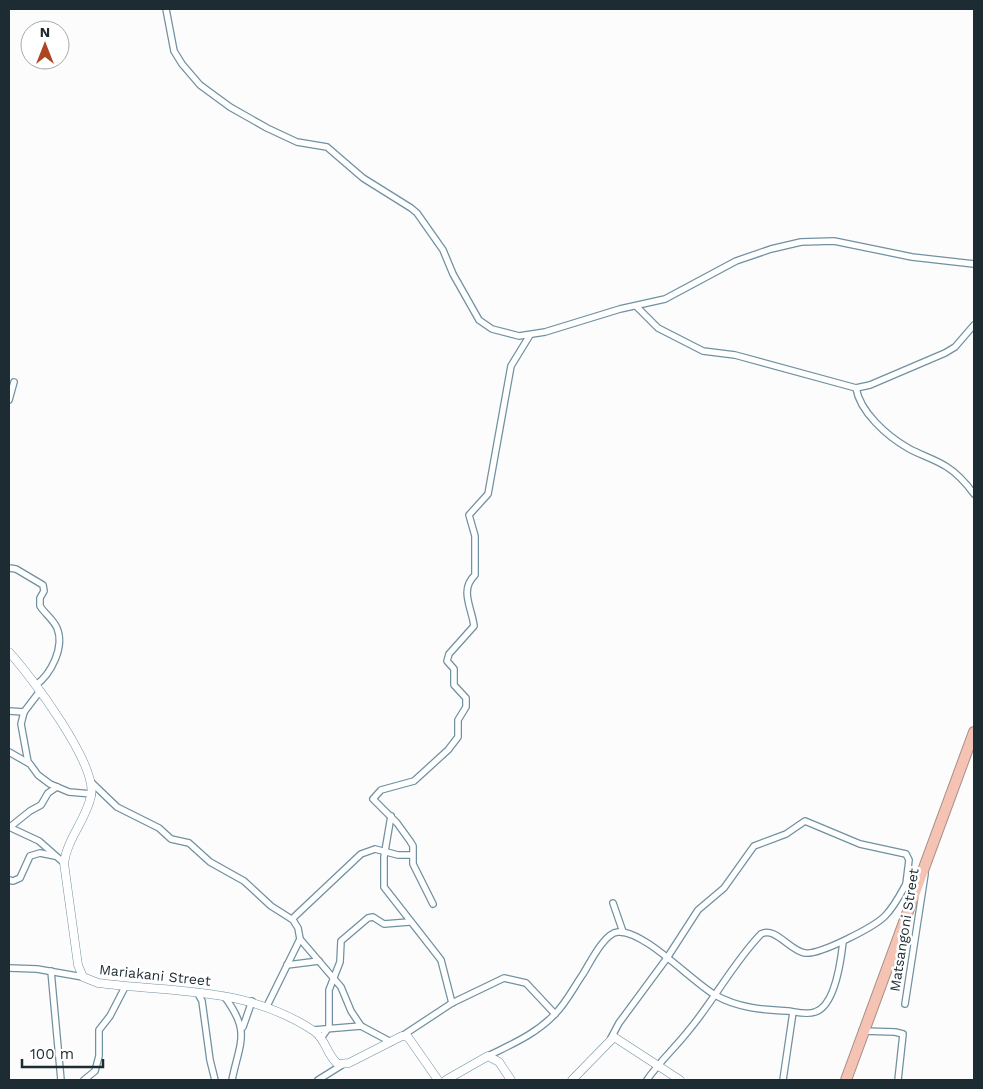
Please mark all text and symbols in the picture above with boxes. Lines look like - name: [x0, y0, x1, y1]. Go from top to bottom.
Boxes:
- north arrow: [20, 20, 70, 70]
- text: N: [40, 24, 50, 40]
- street label: Matsangoni Street: [886, 867, 922, 993]
- street label: Mariakani Street: [98, 961, 212, 989]
- scale bar: [22, 1036, 104, 1068]
- text: 100 m: [30, 1045, 74, 1063]

